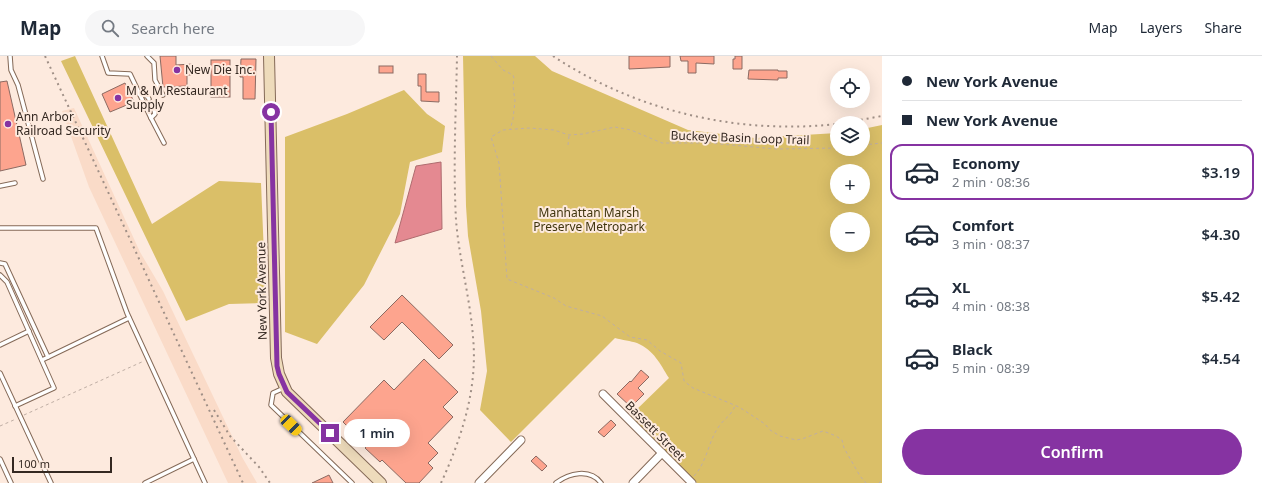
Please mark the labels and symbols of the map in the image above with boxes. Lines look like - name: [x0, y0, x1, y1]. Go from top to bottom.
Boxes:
- place label: New Die Inc.: [185, 61, 255, 78]
- marker: New Die Inc.: [172, 65, 182, 75]
- place label: M & M Restaurant Supply: [126, 82, 228, 113]
- marker: M & M Restaurant Supply: [113, 93, 123, 103]
- route start: [262, 103, 280, 121]
- place label: Ann Arbor Railroad Security: [16, 108, 112, 139]
- marker: Ann Arbor Railroad Security: [3, 119, 13, 129]
- street label: Buckeye Basin Loop Trail: [670, 127, 810, 148]
- park label: Manhattan Marsh Preserve Metropark: [533, 204, 645, 235]
- street label: New York Avenue: [252, 242, 271, 340]
- street label: Bassett Street: [622, 397, 689, 465]
- car: [278, 412, 304, 438]
- callout: 1 min: [344, 419, 410, 447]
- route end: [321, 424, 339, 442]
- scale bar: [12, 455, 112, 474]

